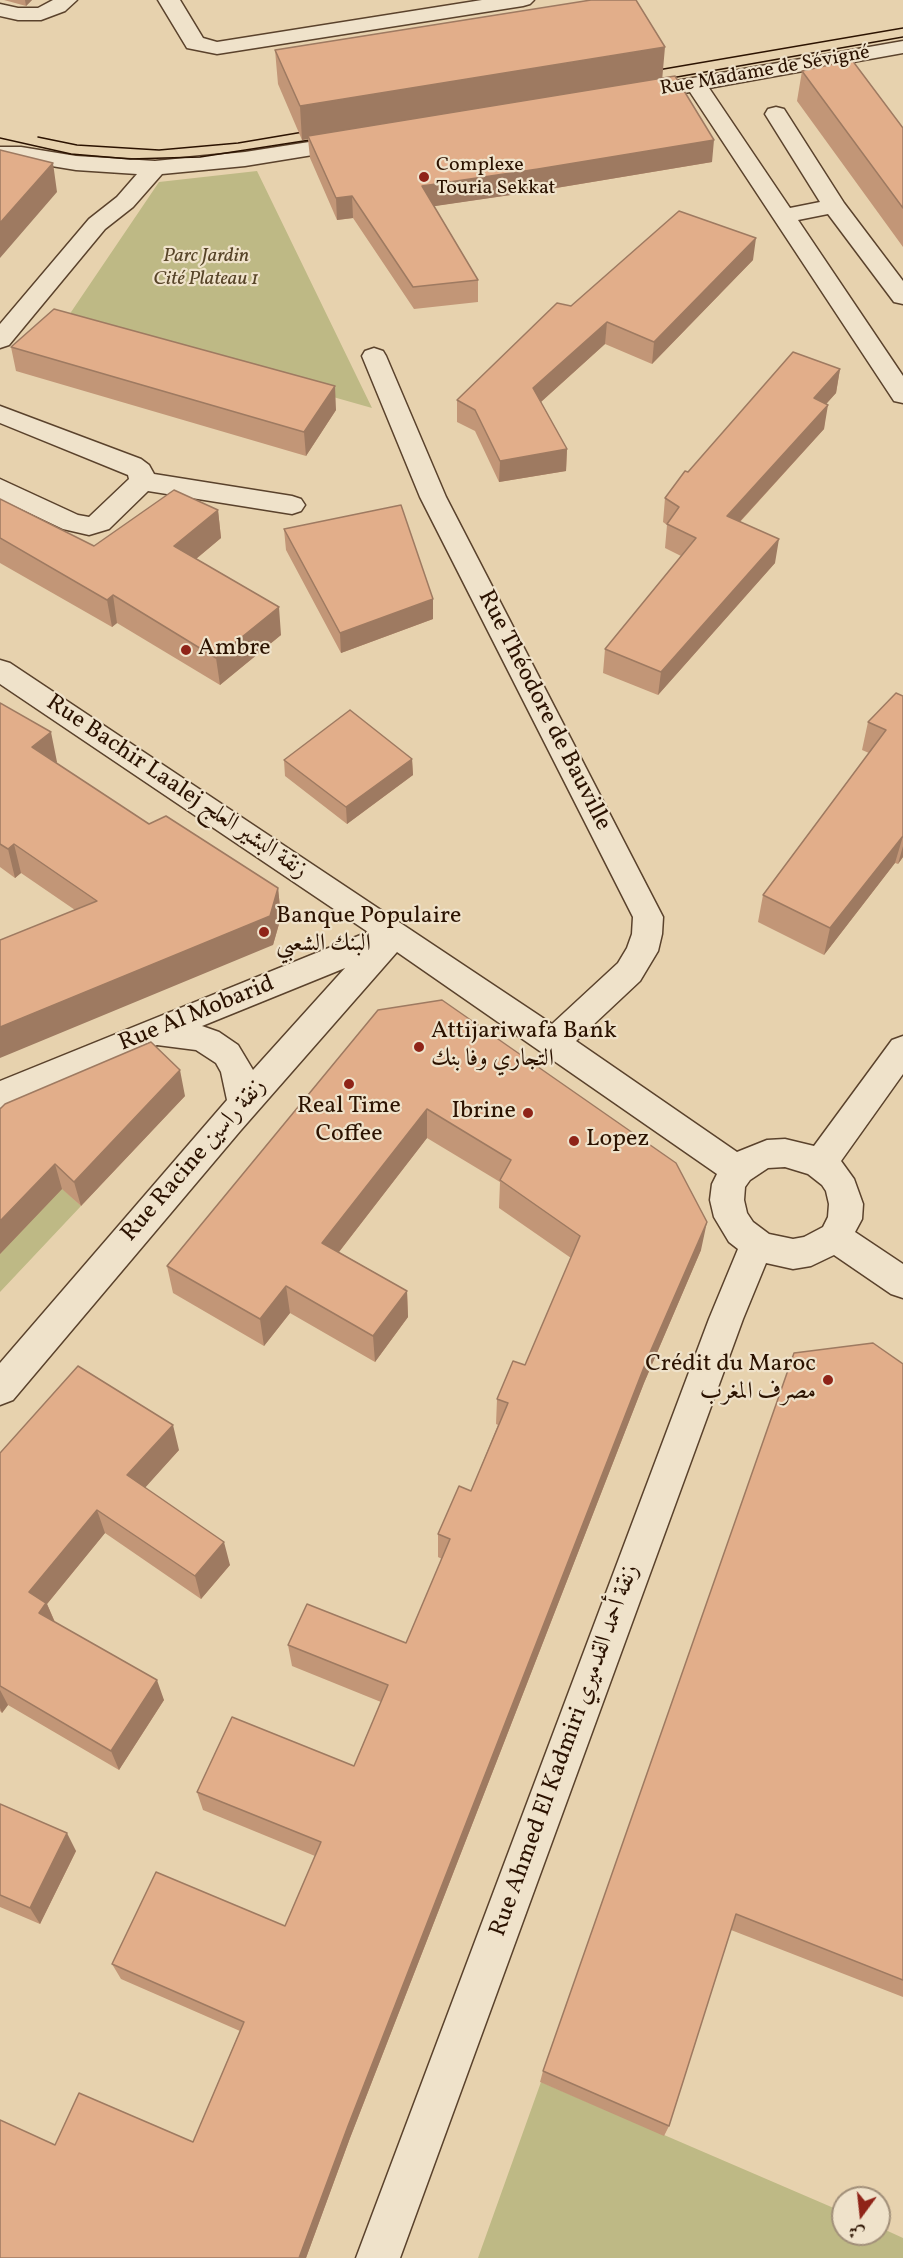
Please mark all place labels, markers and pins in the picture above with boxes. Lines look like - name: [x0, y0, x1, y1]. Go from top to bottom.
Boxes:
- place label: Complexe Touria Sekkat: [436, 154, 556, 201]
- marker: Complexe Touria Sekkat: [417, 170, 431, 184]
- place label: Ambre: [198, 636, 271, 664]
- marker: Ambre: [179, 643, 193, 657]
- place label: Banque Populaire البنك الشعبي: [276, 904, 461, 960]
- marker: Banque Populaire البنك الشعبي: [257, 925, 271, 939]
- place label: Attijariwafa Bank التجاري وفا بنك: [431, 1019, 617, 1075]
- marker: Attijariwafa Bank التجاري وفا بنك: [412, 1040, 426, 1054]
- marker: Real Time Coffee: [342, 1077, 356, 1091]
- place label: Real Time Coffee: [297, 1094, 401, 1150]
- place label: Ibrine: [451, 1099, 516, 1127]
- marker: Ibrine: [521, 1106, 535, 1120]
- place label: Lopez: [586, 1127, 649, 1155]
- marker: Lopez: [567, 1134, 581, 1148]
- place label: Crédit du Maroc مصرف المغرب: [645, 1352, 816, 1408]
- marker: Crédit du Maroc مصرف المغرب: [821, 1373, 835, 1387]

